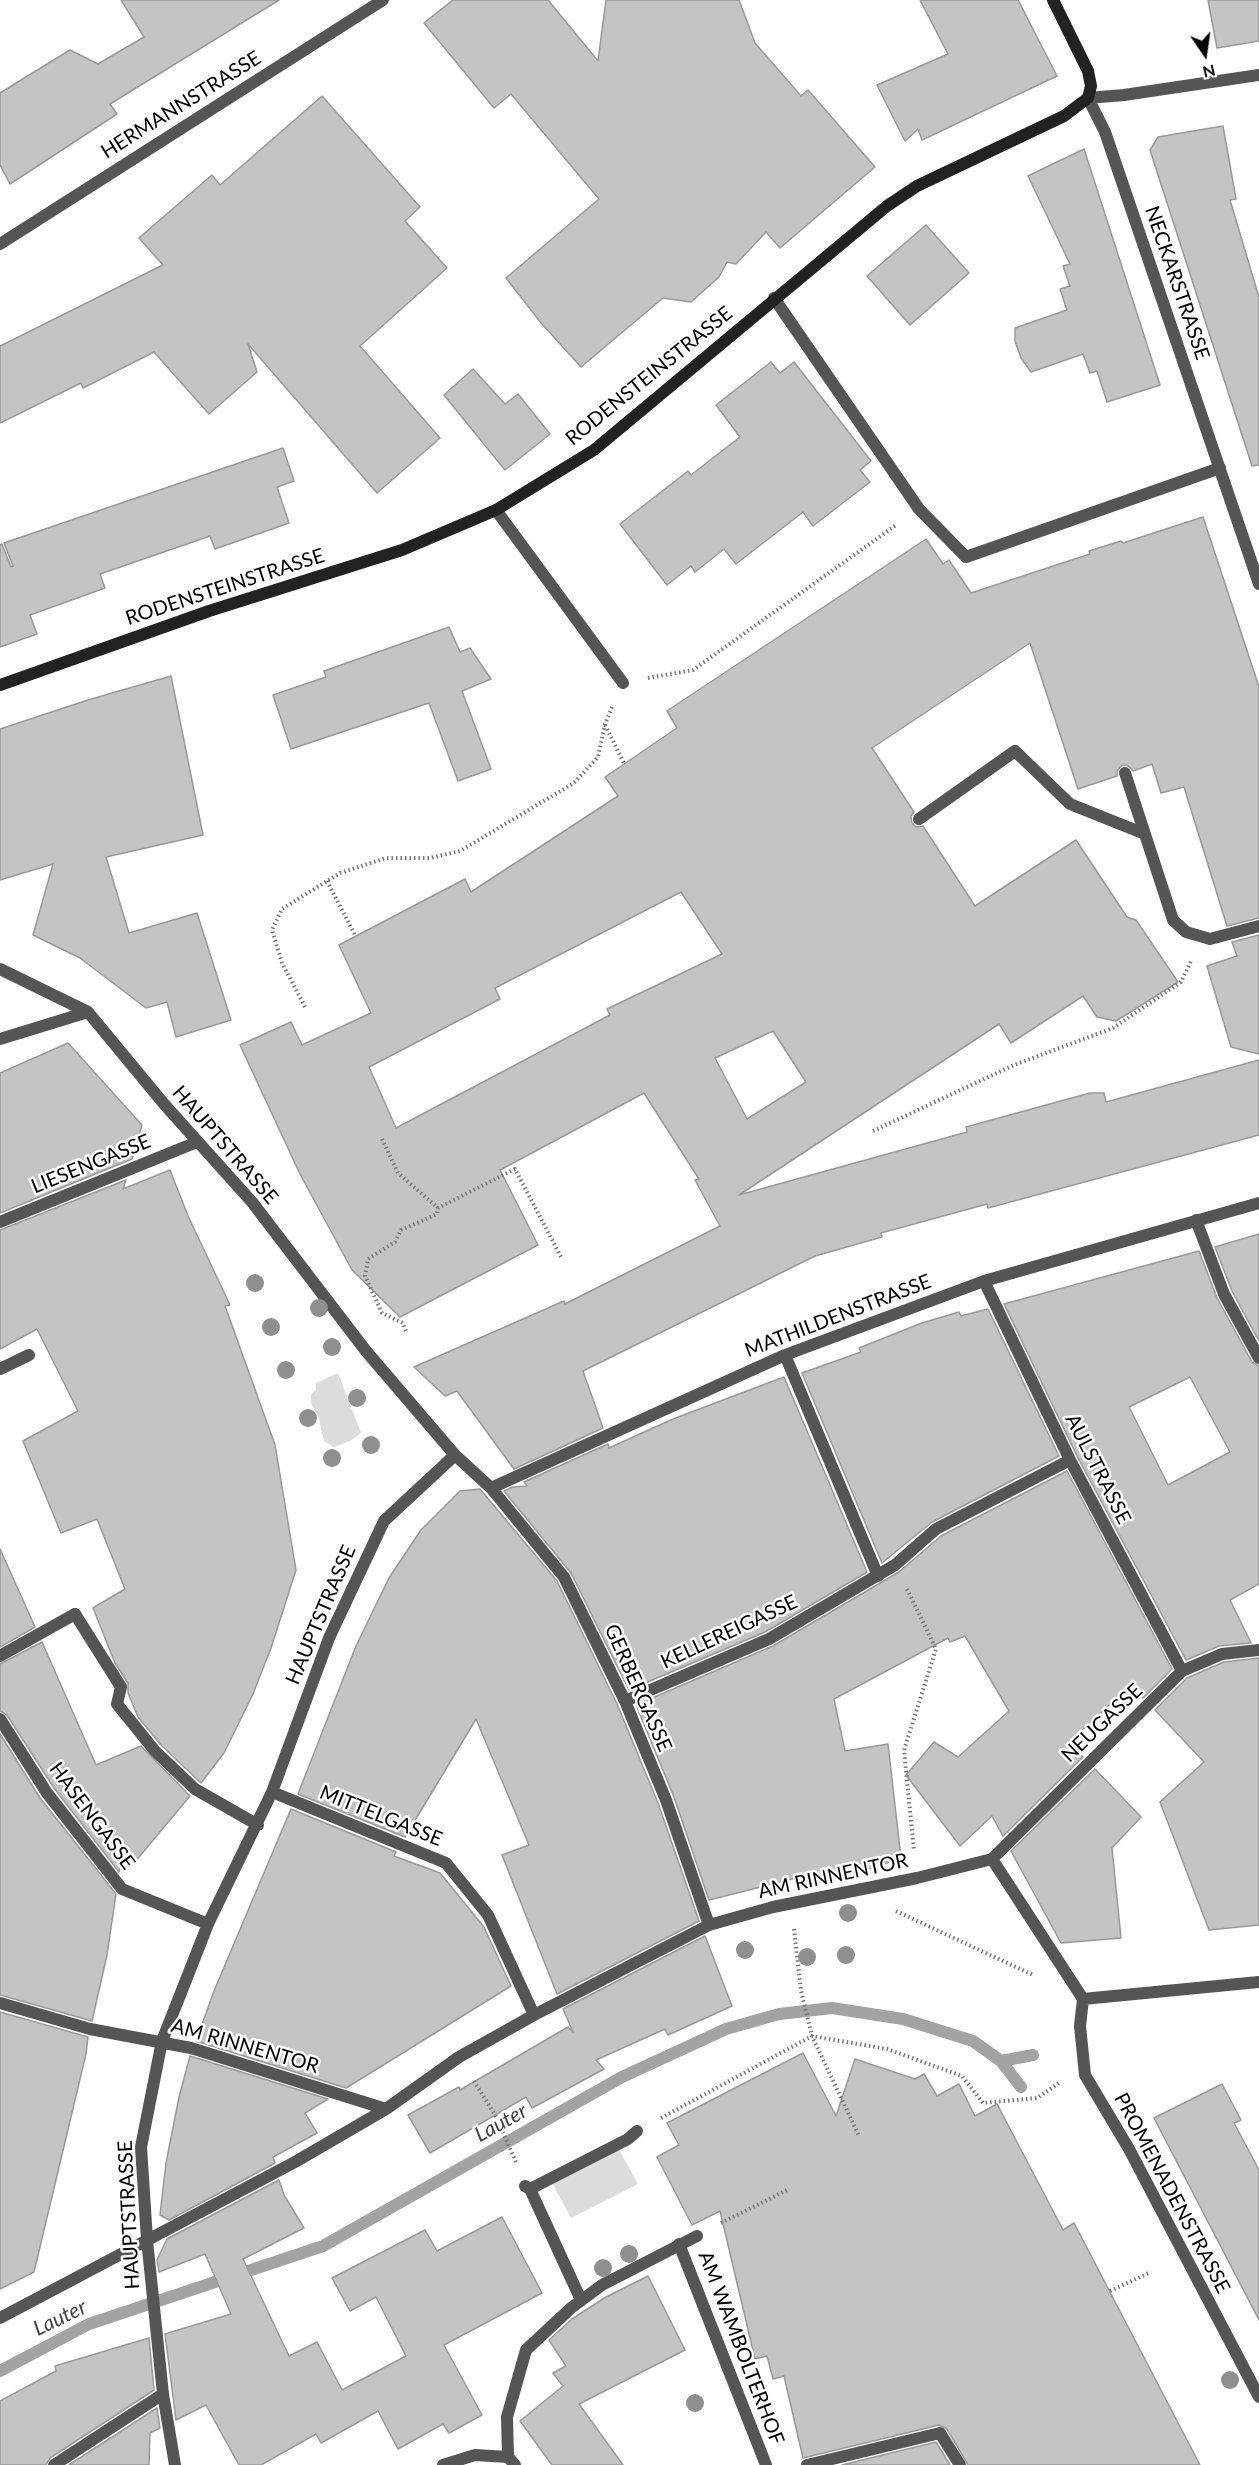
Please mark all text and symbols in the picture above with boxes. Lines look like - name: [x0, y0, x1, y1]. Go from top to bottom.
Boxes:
- north arrow: [1175, 24, 1235, 84]
- street label: HERMANNSTRASSE: [97, 46, 265, 164]
- text: N: [1201, 61, 1217, 83]
- street label: NECKARSTRASSE: [1139, 203, 1215, 363]
- street label: RODENSTEINSTRASSE: [561, 301, 737, 451]
- street label: RODENSTEINSTRASSE: [123, 544, 327, 630]
- street label: HAUPTSTRASSE: [167, 1081, 283, 1209]
- street label: LIESENGASSE: [28, 1129, 154, 1199]
- street label: MATHILDENSTRASSE: [741, 1269, 935, 1363]
- street label: AULSTRASSE: [1060, 1410, 1136, 1528]
- street label: HAUPTSTRASSE: [281, 1542, 361, 1688]
- street label: KELLEREIGASSE: [657, 1590, 801, 1674]
- street label: GERBERGASSE: [599, 1621, 677, 1755]
- street label: NEUGASSE: [1057, 1679, 1147, 1767]
- street label: HASENGASSE: [44, 1758, 140, 1874]
- street label: MITTELGASSE: [316, 1780, 446, 1852]
- street label: AM RINNENTOR: [756, 1848, 910, 1904]
- street label: AM RINNENTOR: [168, 2013, 322, 2079]
- street label: PROMENADENSTRASSE: [1109, 2089, 1235, 2297]
- water label: Lauter: [470, 2098, 532, 2148]
- street label: HAUPTSTRASSE: [113, 2140, 145, 2290]
- street label: AM WAMBOLTERHOF: [693, 2248, 789, 2448]
- water label: Lauter: [29, 2294, 91, 2342]

